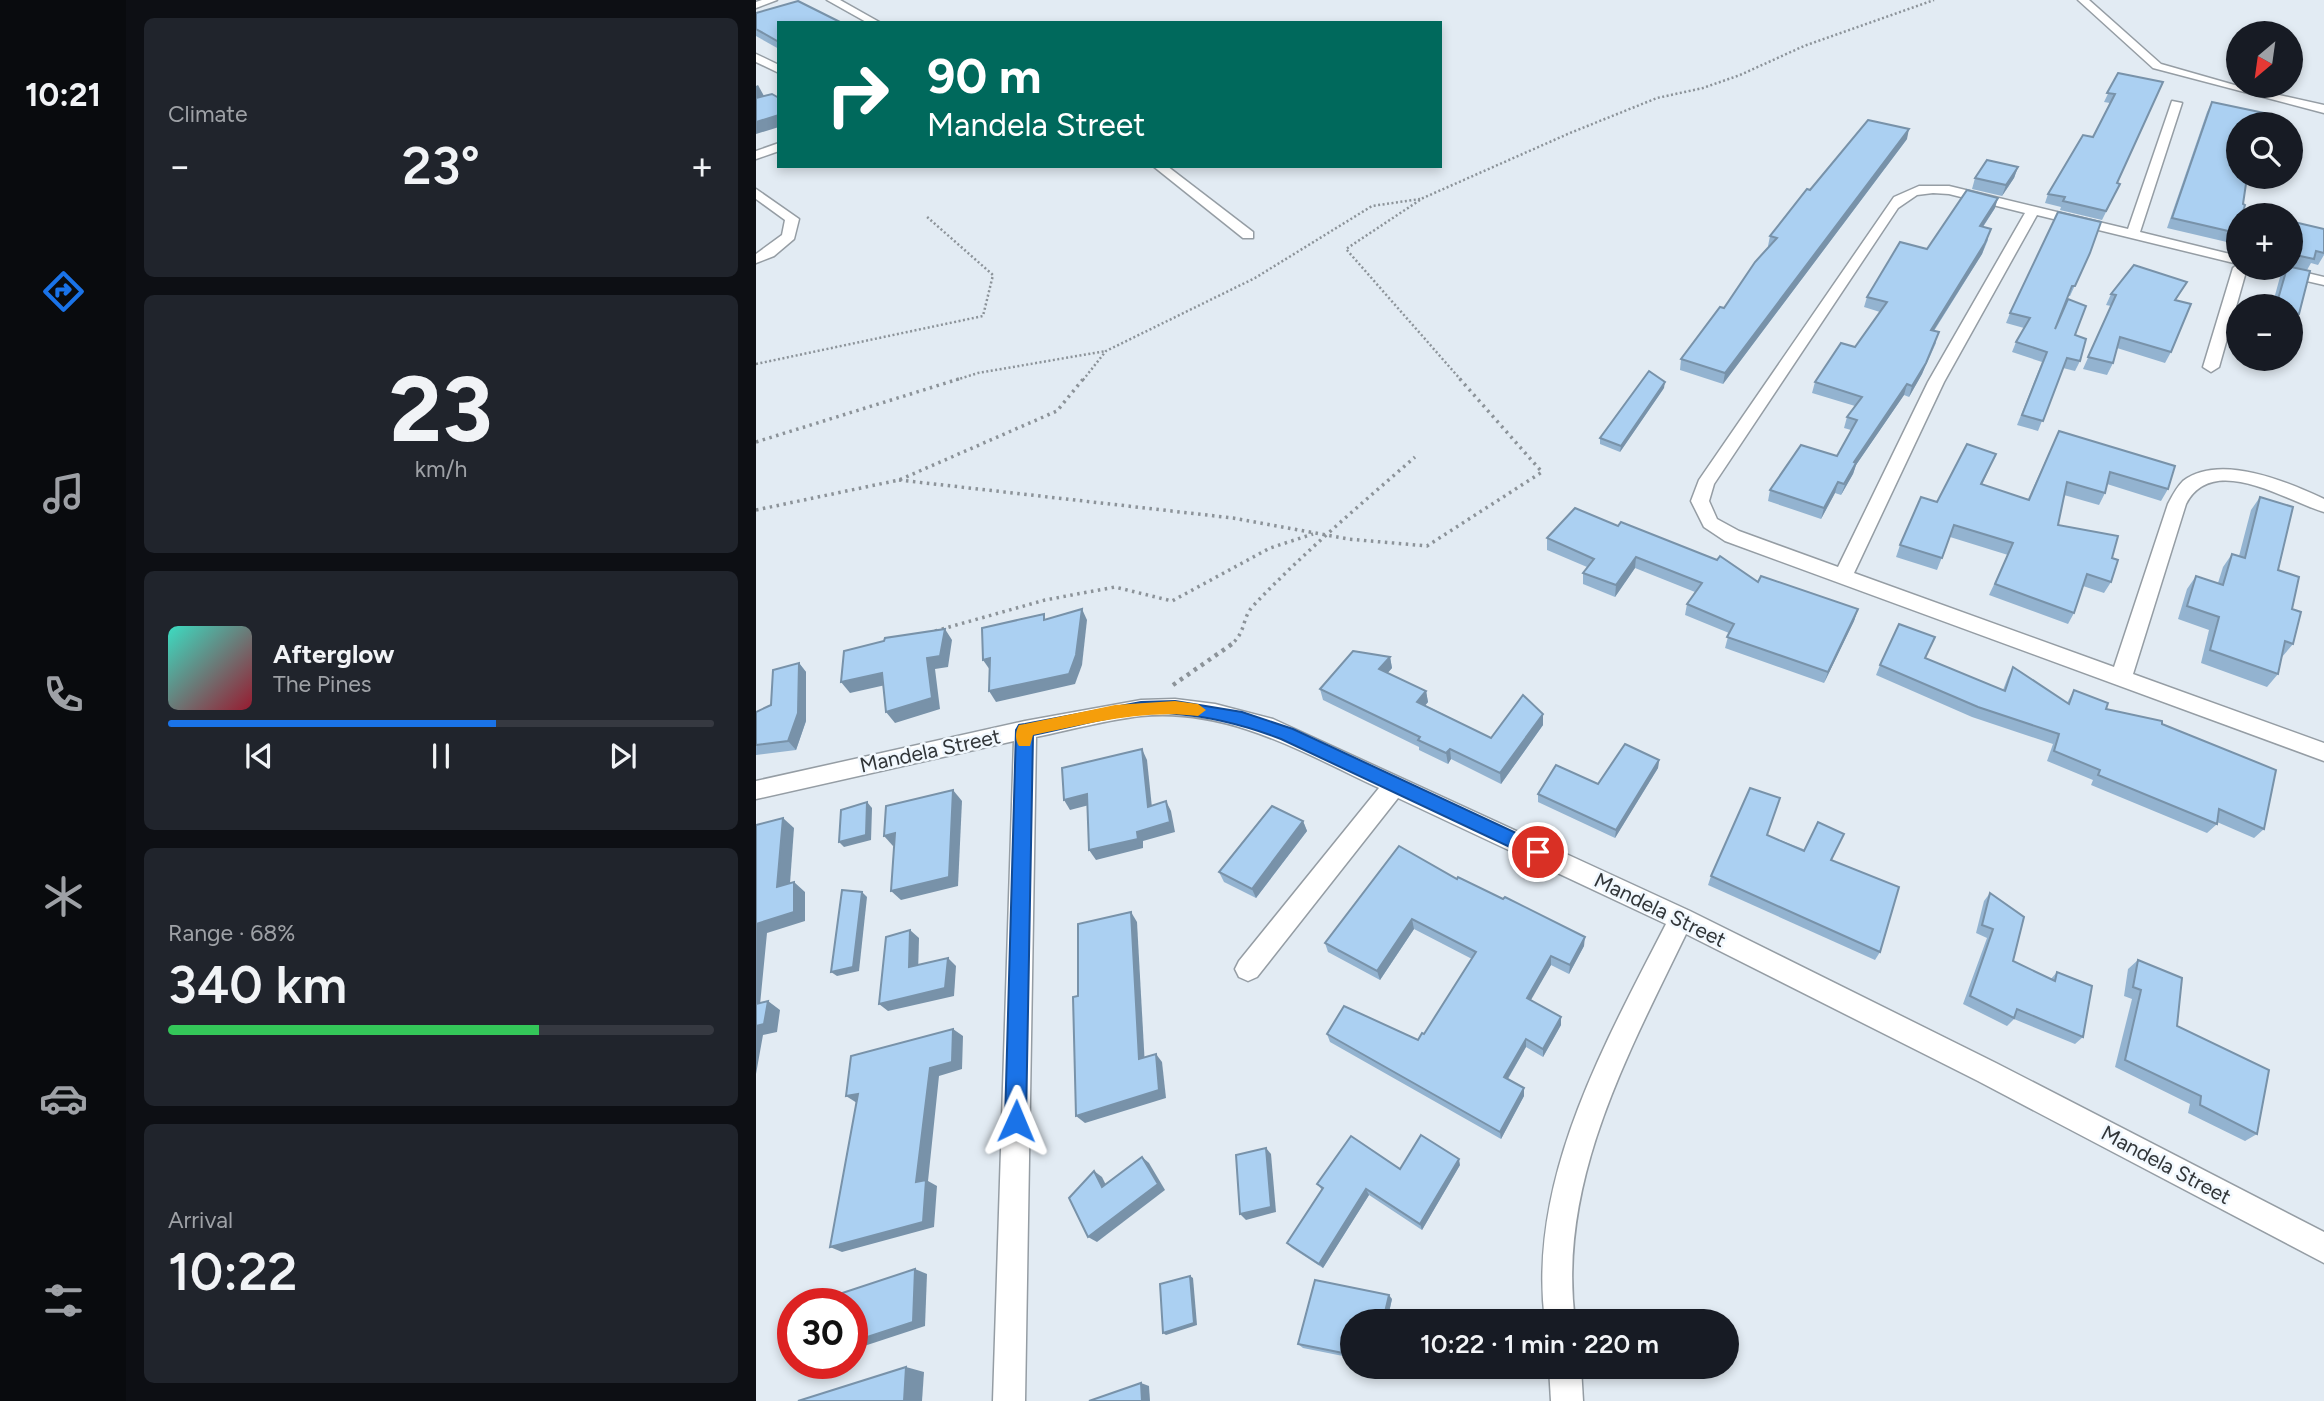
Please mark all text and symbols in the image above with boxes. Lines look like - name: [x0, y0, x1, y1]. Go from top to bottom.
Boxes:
- north arrow: [2226, 21, 2303, 98]
- map controls: [2226, 21, 2303, 371]
- text: 90 m: [927, 46, 1042, 105]
- icon: right: [812, 49, 903, 140]
- text: 10:21: [25, 76, 101, 114]
- text: Climate: [168, 100, 247, 128]
- text: Mandela Street: [927, 106, 1145, 144]
- button: search: [2226, 112, 2303, 189]
- text: 23°: [402, 135, 480, 197]
- text: −: [168, 143, 192, 189]
- text: +: [690, 143, 714, 189]
- button: +: [2226, 203, 2303, 280]
- icon: directions: [39, 267, 88, 316]
- button: −: [2226, 294, 2303, 371]
- text: 23: [389, 355, 493, 464]
- text: km/h: [415, 455, 467, 483]
- icon: music: [39, 469, 88, 518]
- text: Afterglow: [273, 638, 395, 670]
- icon: phone: [39, 670, 88, 719]
- text: The Pines: [273, 670, 372, 698]
- street label: Mandela Street: [857, 723, 1003, 778]
- icon: previous: [240, 737, 278, 775]
- icon: pause: [422, 737, 460, 775]
- icon: next: [604, 737, 642, 775]
- pin: [1508, 822, 1568, 882]
- icon: arrive: [1519, 833, 1557, 871]
- street label: Mandela Street: [1590, 867, 1730, 952]
- icon: climate: [39, 872, 88, 921]
- text: Range · 68%: [168, 919, 295, 947]
- text: 340 km: [168, 954, 347, 1016]
- icon: car: [39, 1074, 88, 1123]
- position arrow: [979, 1084, 1053, 1158]
- street label: Mandela Street: [2097, 1120, 2235, 1209]
- text: Arrival: [168, 1206, 233, 1234]
- text: 10:22: [168, 1241, 297, 1303]
- icon: filters: [39, 1276, 88, 1325]
- speed limit sign: 30: [777, 1288, 868, 1379]
- text: 10:22 · 1 min · 220 m: [1420, 1328, 1659, 1360]

